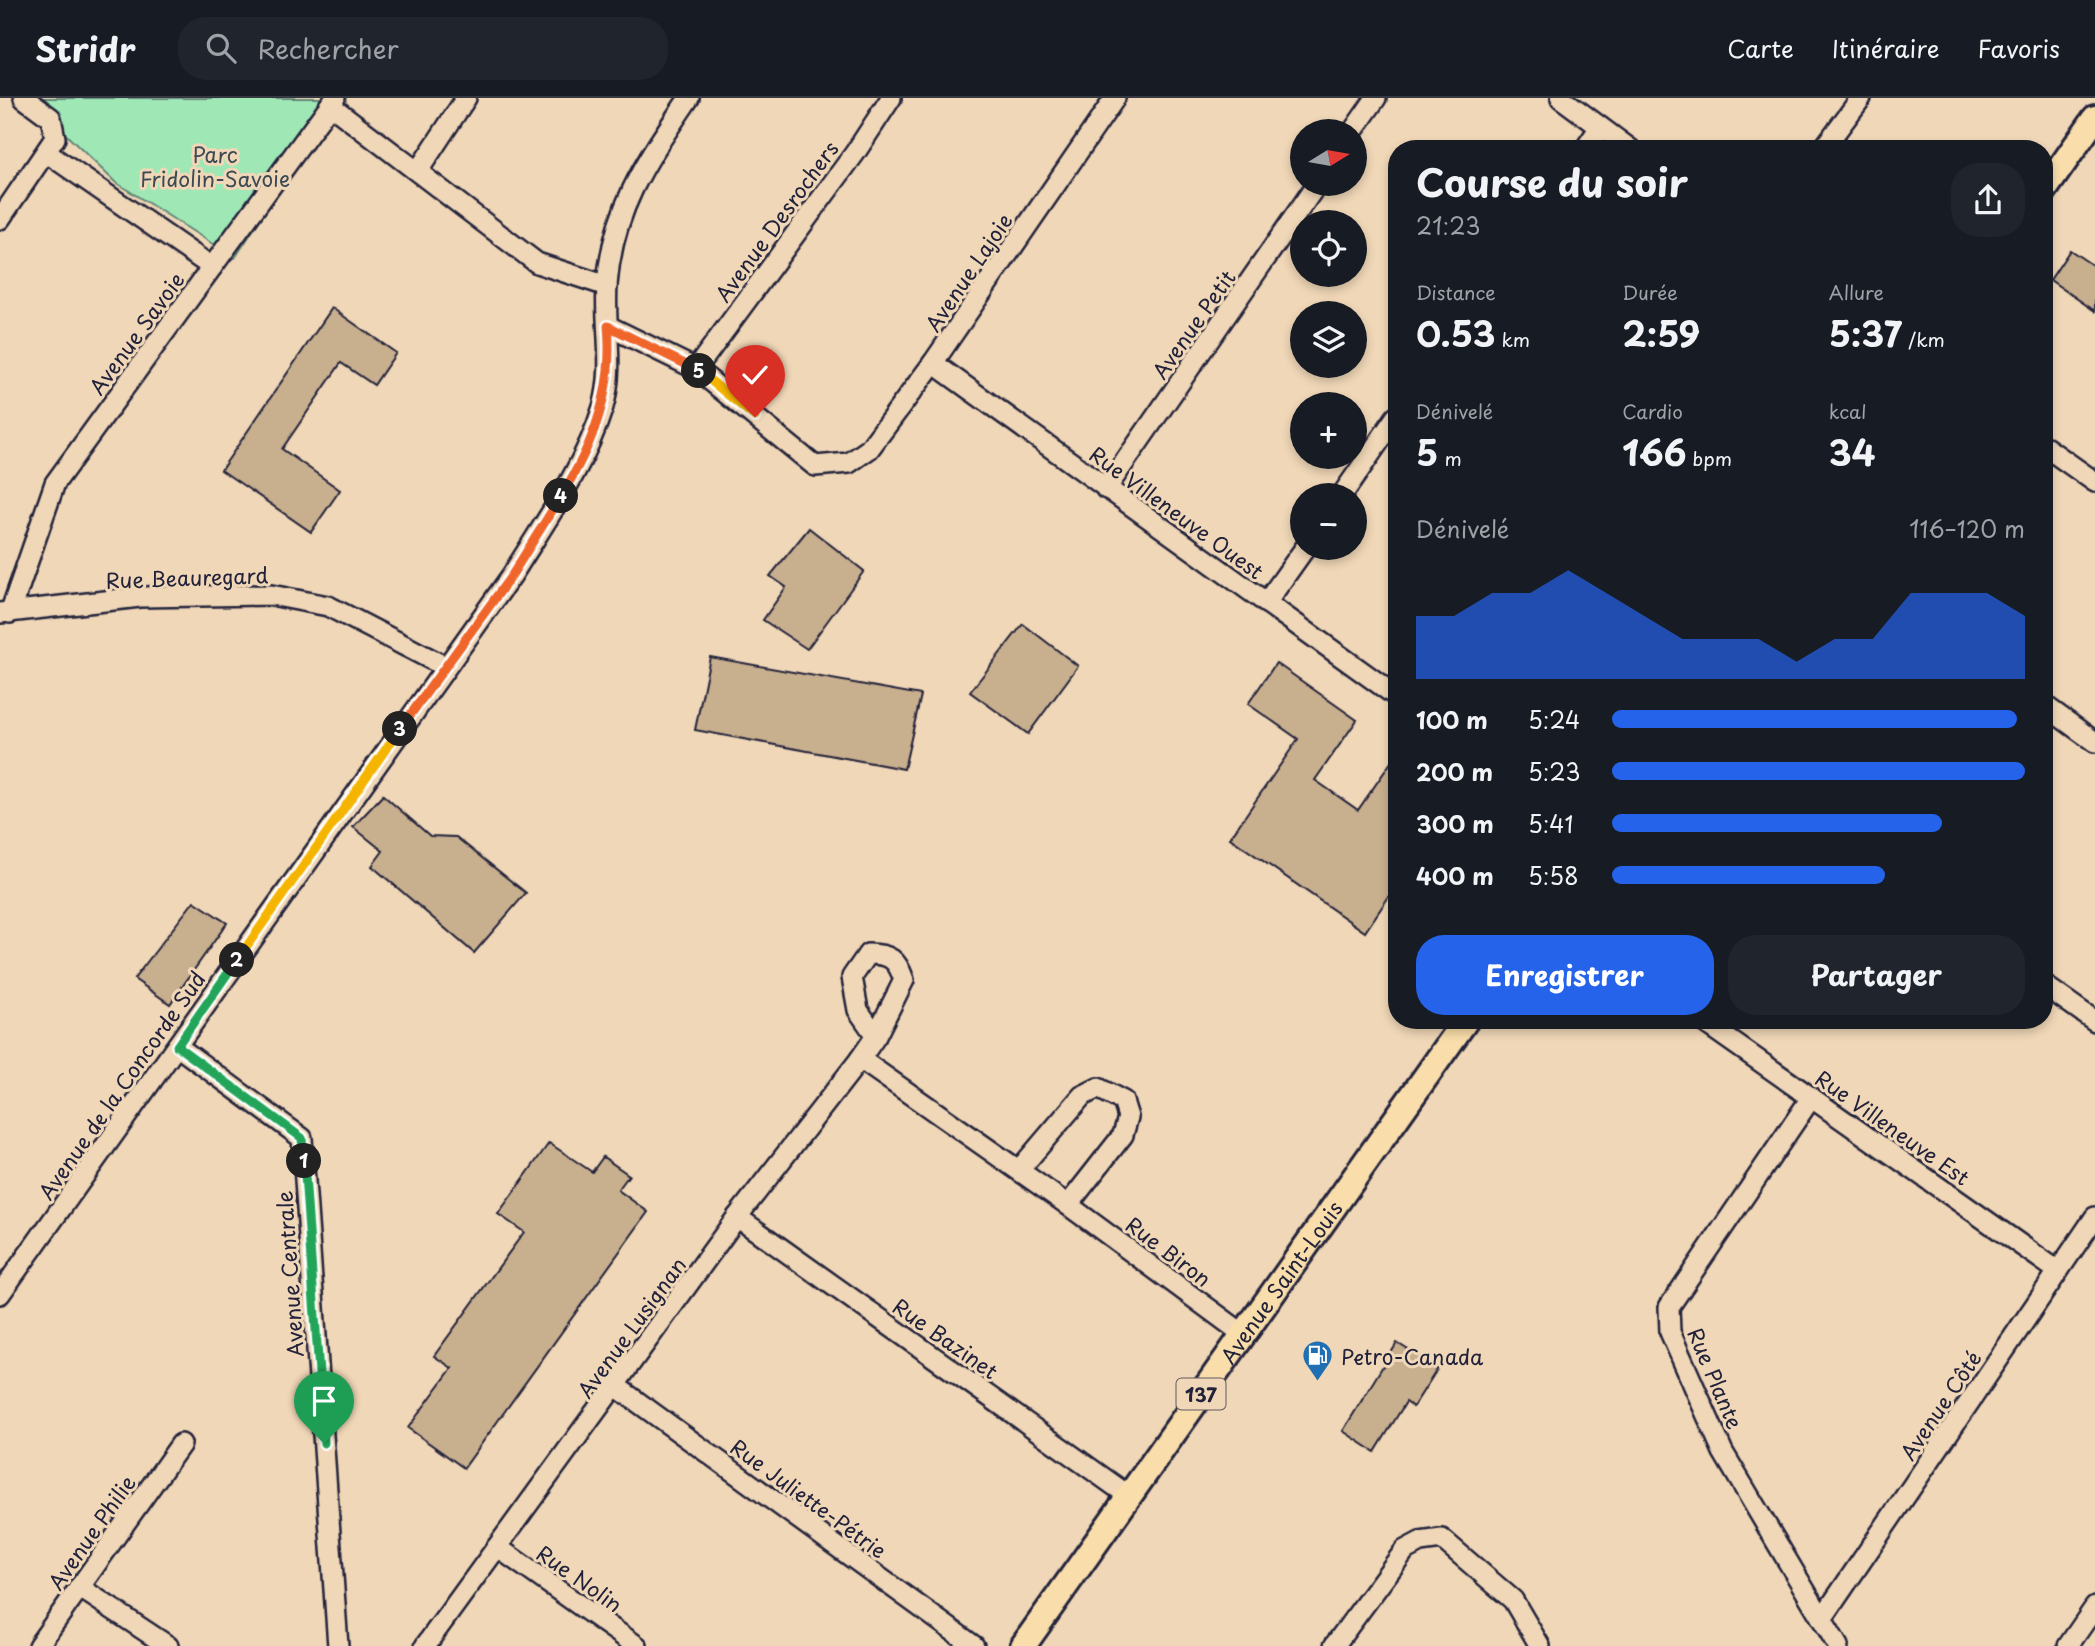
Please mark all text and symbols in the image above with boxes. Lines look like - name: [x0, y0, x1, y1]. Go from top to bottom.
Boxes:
- search box: [178, 17, 668, 80]
- text: Stridr: [35, 23, 136, 73]
- icon: search: [202, 29, 240, 67]
- text: Rechercher: [258, 29, 399, 68]
- text: Carte: [1727, 30, 1794, 66]
- text: Itinéraire: [1832, 30, 1940, 66]
- text: Favoris: [1978, 30, 2060, 66]
- north arrow: [1290, 119, 1367, 196]
- map controls: [1290, 119, 1367, 560]
- street label: Avenue Desrochers: [707, 134, 845, 308]
- park label: Parc Fridolin-Savoie: [140, 138, 290, 194]
- text: Course du soir: [1416, 153, 1688, 210]
- button: share: [1951, 163, 2025, 237]
- street label: Avenue Lajoie: [916, 206, 1020, 338]
- text: 21:23: [1416, 208, 1480, 243]
- button: locate: [1290, 210, 1367, 287]
- street label: Avenue Petit: [1144, 263, 1243, 385]
- street label: Avenue Savoie: [81, 265, 191, 401]
- text: Distance: [1416, 278, 1496, 306]
- text: Durée: [1622, 278, 1678, 306]
- text: Allure: [1829, 278, 1884, 306]
- button: layers: [1290, 301, 1367, 378]
- text: 0.53: [1416, 306, 1495, 359]
- text: 2:59: [1622, 306, 1700, 359]
- text: 5:37: [1829, 306, 1902, 359]
- text: km: [1495, 325, 1530, 353]
- text: /km: [1902, 325, 1945, 353]
- pin: [725, 345, 785, 417]
- pin: 5: [682, 354, 716, 388]
- text: 5: [692, 356, 705, 384]
- icon: check: [736, 356, 774, 394]
- button: +: [1290, 392, 1367, 469]
- text: Dénivelé: [1416, 397, 1493, 425]
- text: Cardio: [1622, 397, 1683, 425]
- text: kcal: [1829, 397, 1867, 425]
- text: 5: [1416, 425, 1438, 478]
- text: 166: [1622, 425, 1686, 478]
- text: 34: [1829, 425, 1876, 478]
- street label: Rue Villeneuve Ouest: [1083, 438, 1271, 586]
- text: m: [1438, 444, 1462, 472]
- text: bpm: [1686, 444, 1732, 472]
- pin: 4: [544, 478, 578, 514]
- text: 4: [554, 481, 567, 509]
- button: −: [1290, 483, 1367, 560]
- text: Dénivelé: [1416, 511, 1509, 546]
- text: 116–120 m: [1909, 511, 2025, 546]
- street label: Rue Beauregard: [105, 558, 269, 596]
- text: 100 m: [1416, 702, 1488, 737]
- text: 5:24: [1528, 702, 1580, 737]
- pin: 3: [382, 712, 418, 746]
- text: 3: [393, 714, 406, 742]
- text: 200 m: [1416, 754, 1493, 789]
- text: 5:23: [1528, 754, 1581, 789]
- text: 300 m: [1416, 806, 1494, 841]
- text: 5:41: [1528, 806, 1574, 841]
- text: 400 m: [1416, 858, 1494, 893]
- text: 5:58: [1528, 858, 1579, 893]
- button: Enregistrer: [1416, 935, 1714, 1015]
- button: Partager: [1728, 935, 2025, 1015]
- pin: 2: [219, 942, 254, 978]
- text: 2: [230, 945, 243, 973]
- street label: Avenue de la Concorde Sud: [30, 964, 212, 1206]
- street label: Rue Villeneuve Est: [1809, 1062, 1977, 1192]
- pin: 1: [286, 1144, 322, 1178]
- text: 1: [299, 1146, 308, 1174]
- street label: Avenue Centrale: [267, 1190, 311, 1358]
- street label: Avenue Saint-Louis: [1212, 1194, 1349, 1370]
- street label: Rue Biron: [1120, 1208, 1218, 1294]
- street label: Avenue Lusignan: [569, 1250, 693, 1404]
- street label: Rue Bazinet: [887, 1290, 1005, 1386]
- street label: Rue Plante: [1680, 1322, 1752, 1434]
- fuel station icon: Petro-Canada: [1301, 1339, 1335, 1383]
- place label: Petro-Canada: [1341, 1340, 1484, 1372]
- street label: Avenue Côté: [1891, 1344, 1989, 1466]
- pin: [294, 1371, 354, 1443]
- road number: 137: [1176, 1378, 1226, 1410]
- icon: arrive: [305, 1382, 343, 1420]
- street label: Rue Juliette-Pétrie: [724, 1430, 894, 1566]
- street label: Avenue Philie: [39, 1468, 143, 1596]
- street label: Rue Nolin: [531, 1537, 629, 1619]

